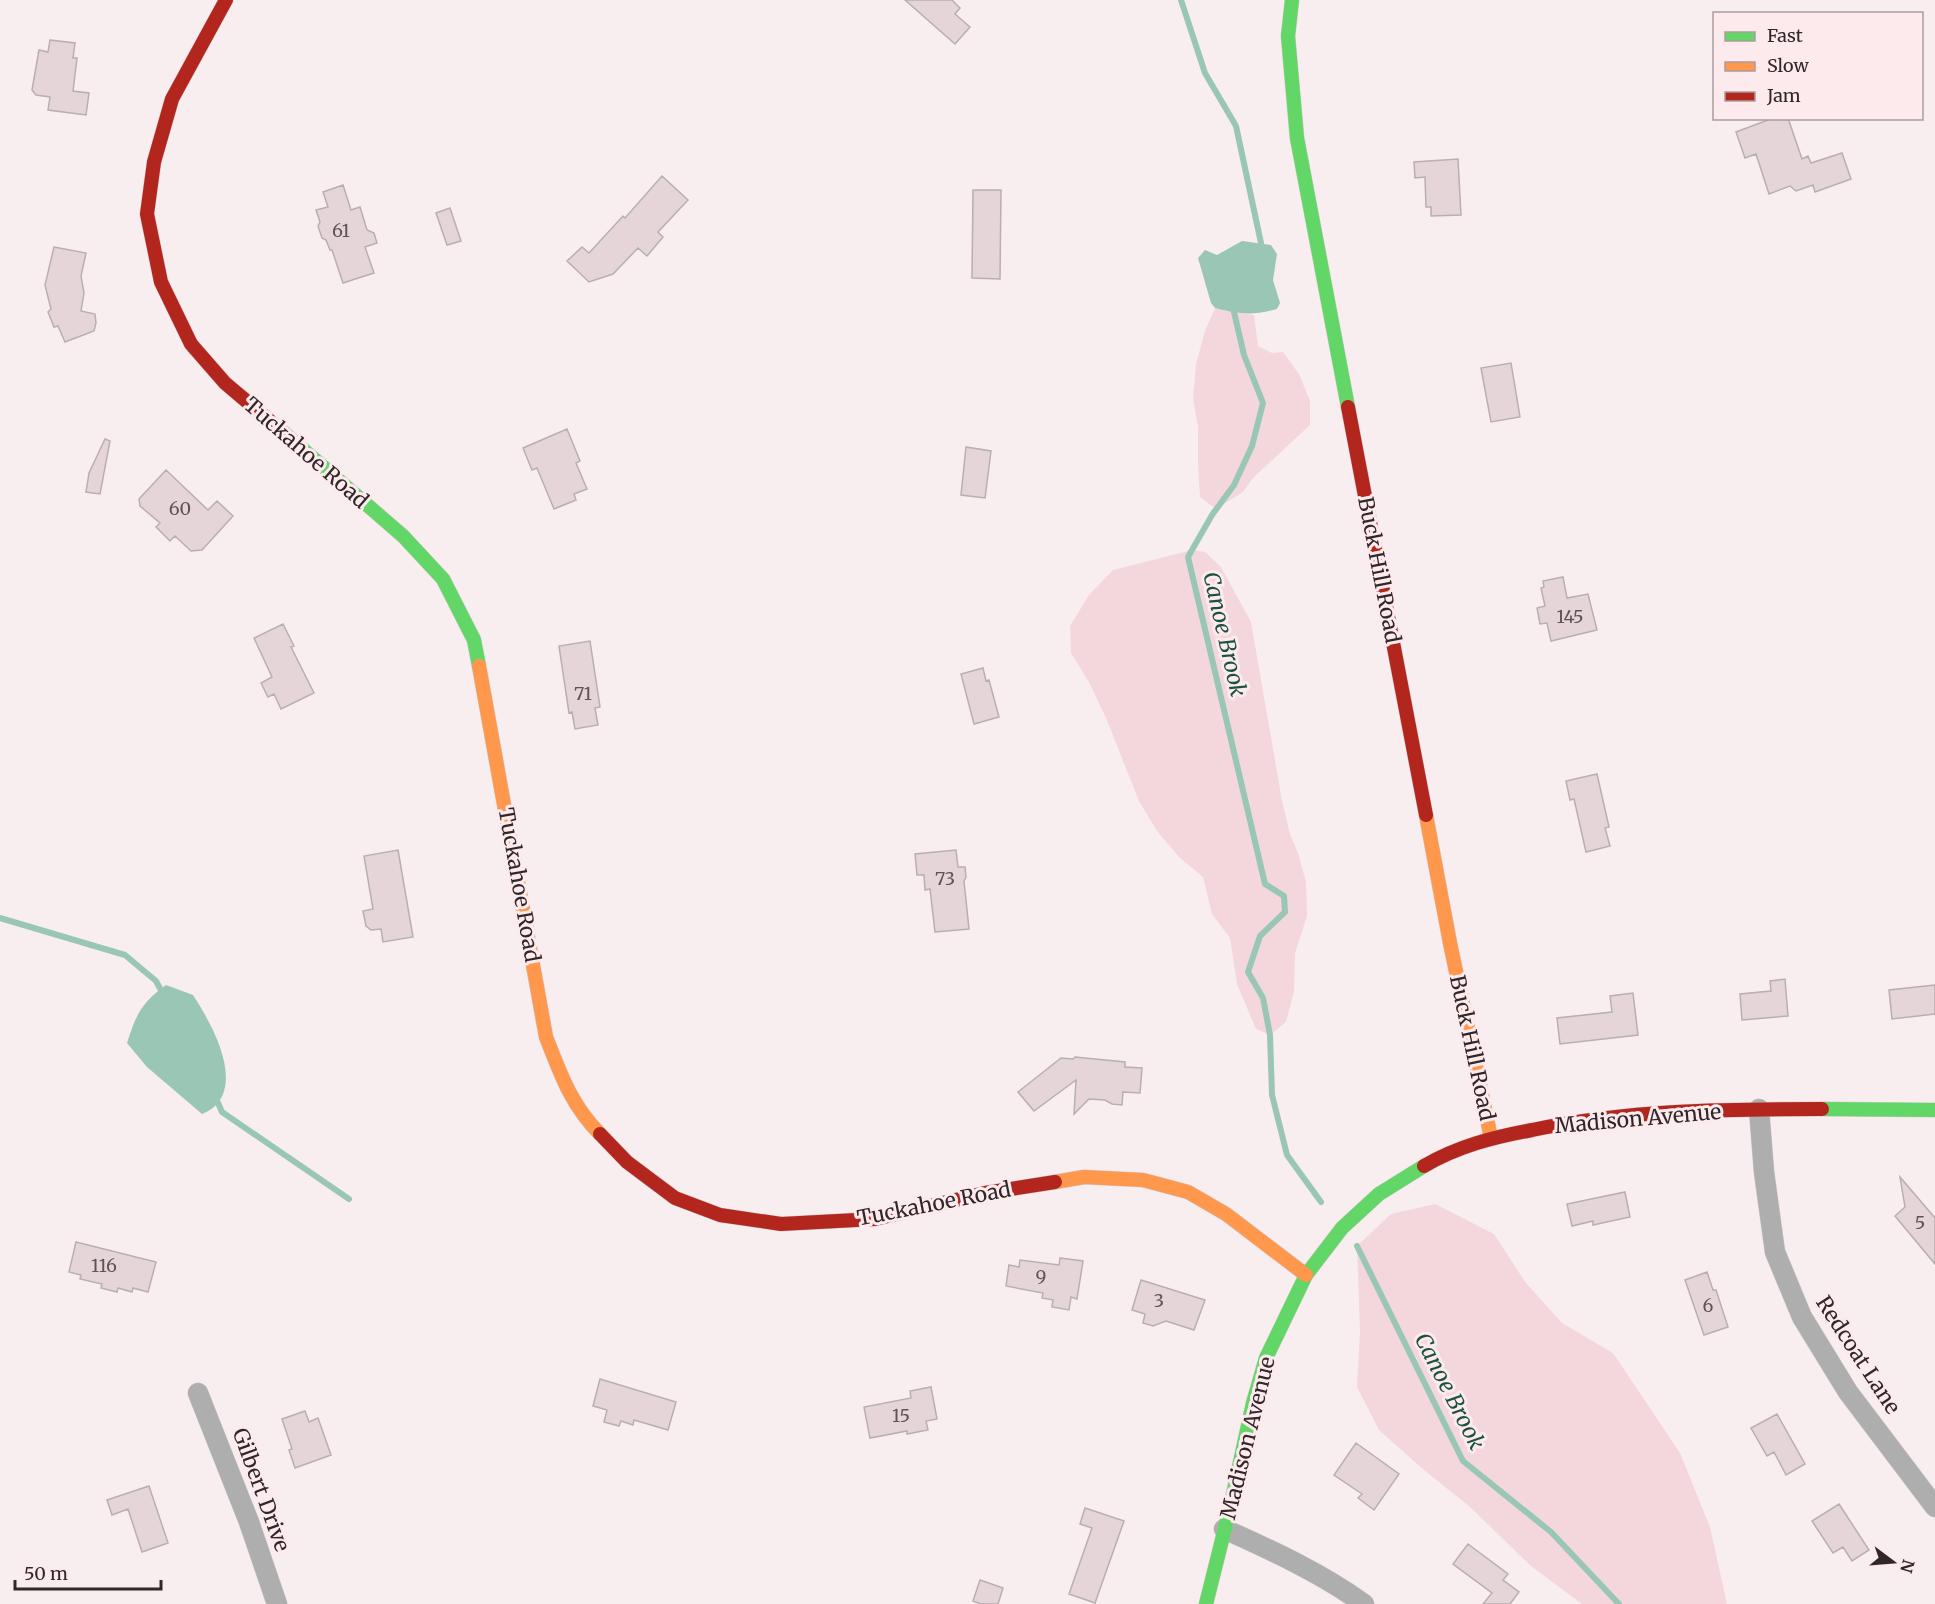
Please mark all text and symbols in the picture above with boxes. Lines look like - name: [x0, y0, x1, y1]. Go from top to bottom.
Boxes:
- legend: [1713, 12, 1923, 120]
- text: Fast: [1767, 24, 1803, 47]
- text: Slow: [1767, 54, 1810, 77]
- text: Jam: [1766, 84, 1801, 107]
- house number: 61: [332, 219, 350, 242]
- street label: Tuckahoe Road: [239, 391, 374, 514]
- street label: Buck Hill Road: [1352, 495, 1407, 646]
- house number: 60: [169, 497, 191, 520]
- water label: Canoe Brook: [1197, 569, 1253, 699]
- house number: 145: [1556, 605, 1584, 628]
- house number: 71: [574, 682, 592, 705]
- street label: Tuckahoe Road: [493, 806, 546, 964]
- house number: 73: [935, 867, 955, 890]
- street label: Buck Hill Road: [1444, 973, 1501, 1124]
- street label: Madison Avenue: [1554, 1098, 1722, 1139]
- street label: Tuckahoe Road: [855, 1175, 1013, 1232]
- house number: 5: [1915, 1211, 1925, 1234]
- house number: 116: [91, 1254, 117, 1277]
- house number: 9: [1036, 1265, 1046, 1288]
- house number: 3: [1154, 1289, 1164, 1312]
- street label: Redcoat Lane: [1810, 1291, 1907, 1419]
- house number: 6: [1703, 1294, 1714, 1317]
- water label: Canoe Brook: [1409, 1328, 1491, 1454]
- street label: Madison Avenue: [1214, 1354, 1281, 1522]
- house number: 15: [892, 1404, 910, 1427]
- street label: Gilbert Drive: [227, 1424, 296, 1555]
- north arrow: [1863, 1532, 1923, 1592]
- scale bar: [15, 1553, 160, 1591]
- text: N: [1896, 1557, 1919, 1575]
- text: 50 m: [24, 1562, 68, 1585]

